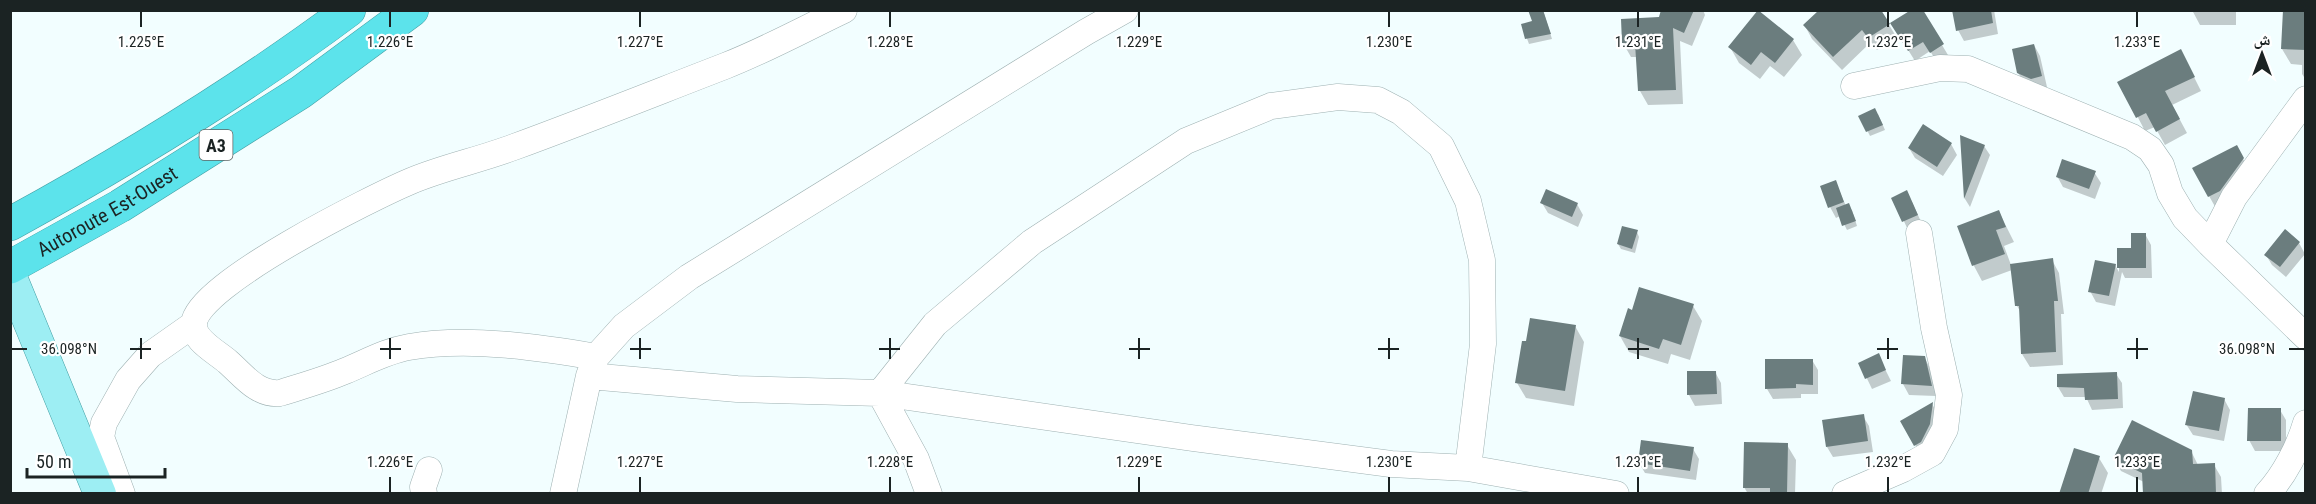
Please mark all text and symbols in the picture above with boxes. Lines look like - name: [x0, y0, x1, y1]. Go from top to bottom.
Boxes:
- north arrow: [2232, 24, 2292, 84]
- text: ش: [2254, 30, 2271, 49]
- text: 1.225°E: [118, 33, 164, 51]
- text: 1.226°E: [367, 33, 413, 51]
- text: 1.227°E: [617, 33, 663, 51]
- text: 1.228°E: [867, 33, 913, 51]
- text: 1.229°E: [1116, 33, 1162, 51]
- text: 1.230°E: [1366, 33, 1412, 51]
- text: 1.231°E: [1615, 33, 1661, 51]
- text: 1.232°E: [1865, 33, 1911, 51]
- text: 1.233°E: [2114, 33, 2160, 51]
- road number: A3: [200, 130, 232, 160]
- street label: Autoroute Est-Ouest: [33, 161, 182, 262]
- text: 36.098°N: [41, 340, 97, 358]
- text: 36.098°N: [2219, 340, 2275, 358]
- scale bar: [27, 441, 165, 479]
- text: 50 m: [36, 451, 71, 472]
- text: 1.226°E: [367, 453, 413, 471]
- text: 1.227°E: [617, 453, 663, 471]
- text: 1.228°E: [867, 453, 913, 471]
- text: 1.229°E: [1116, 453, 1162, 471]
- text: 1.230°E: [1366, 453, 1412, 471]
- text: 1.231°E: [1615, 453, 1661, 471]
- text: 1.232°E: [1865, 453, 1911, 471]
- text: 1.233°E: [2114, 453, 2160, 471]

